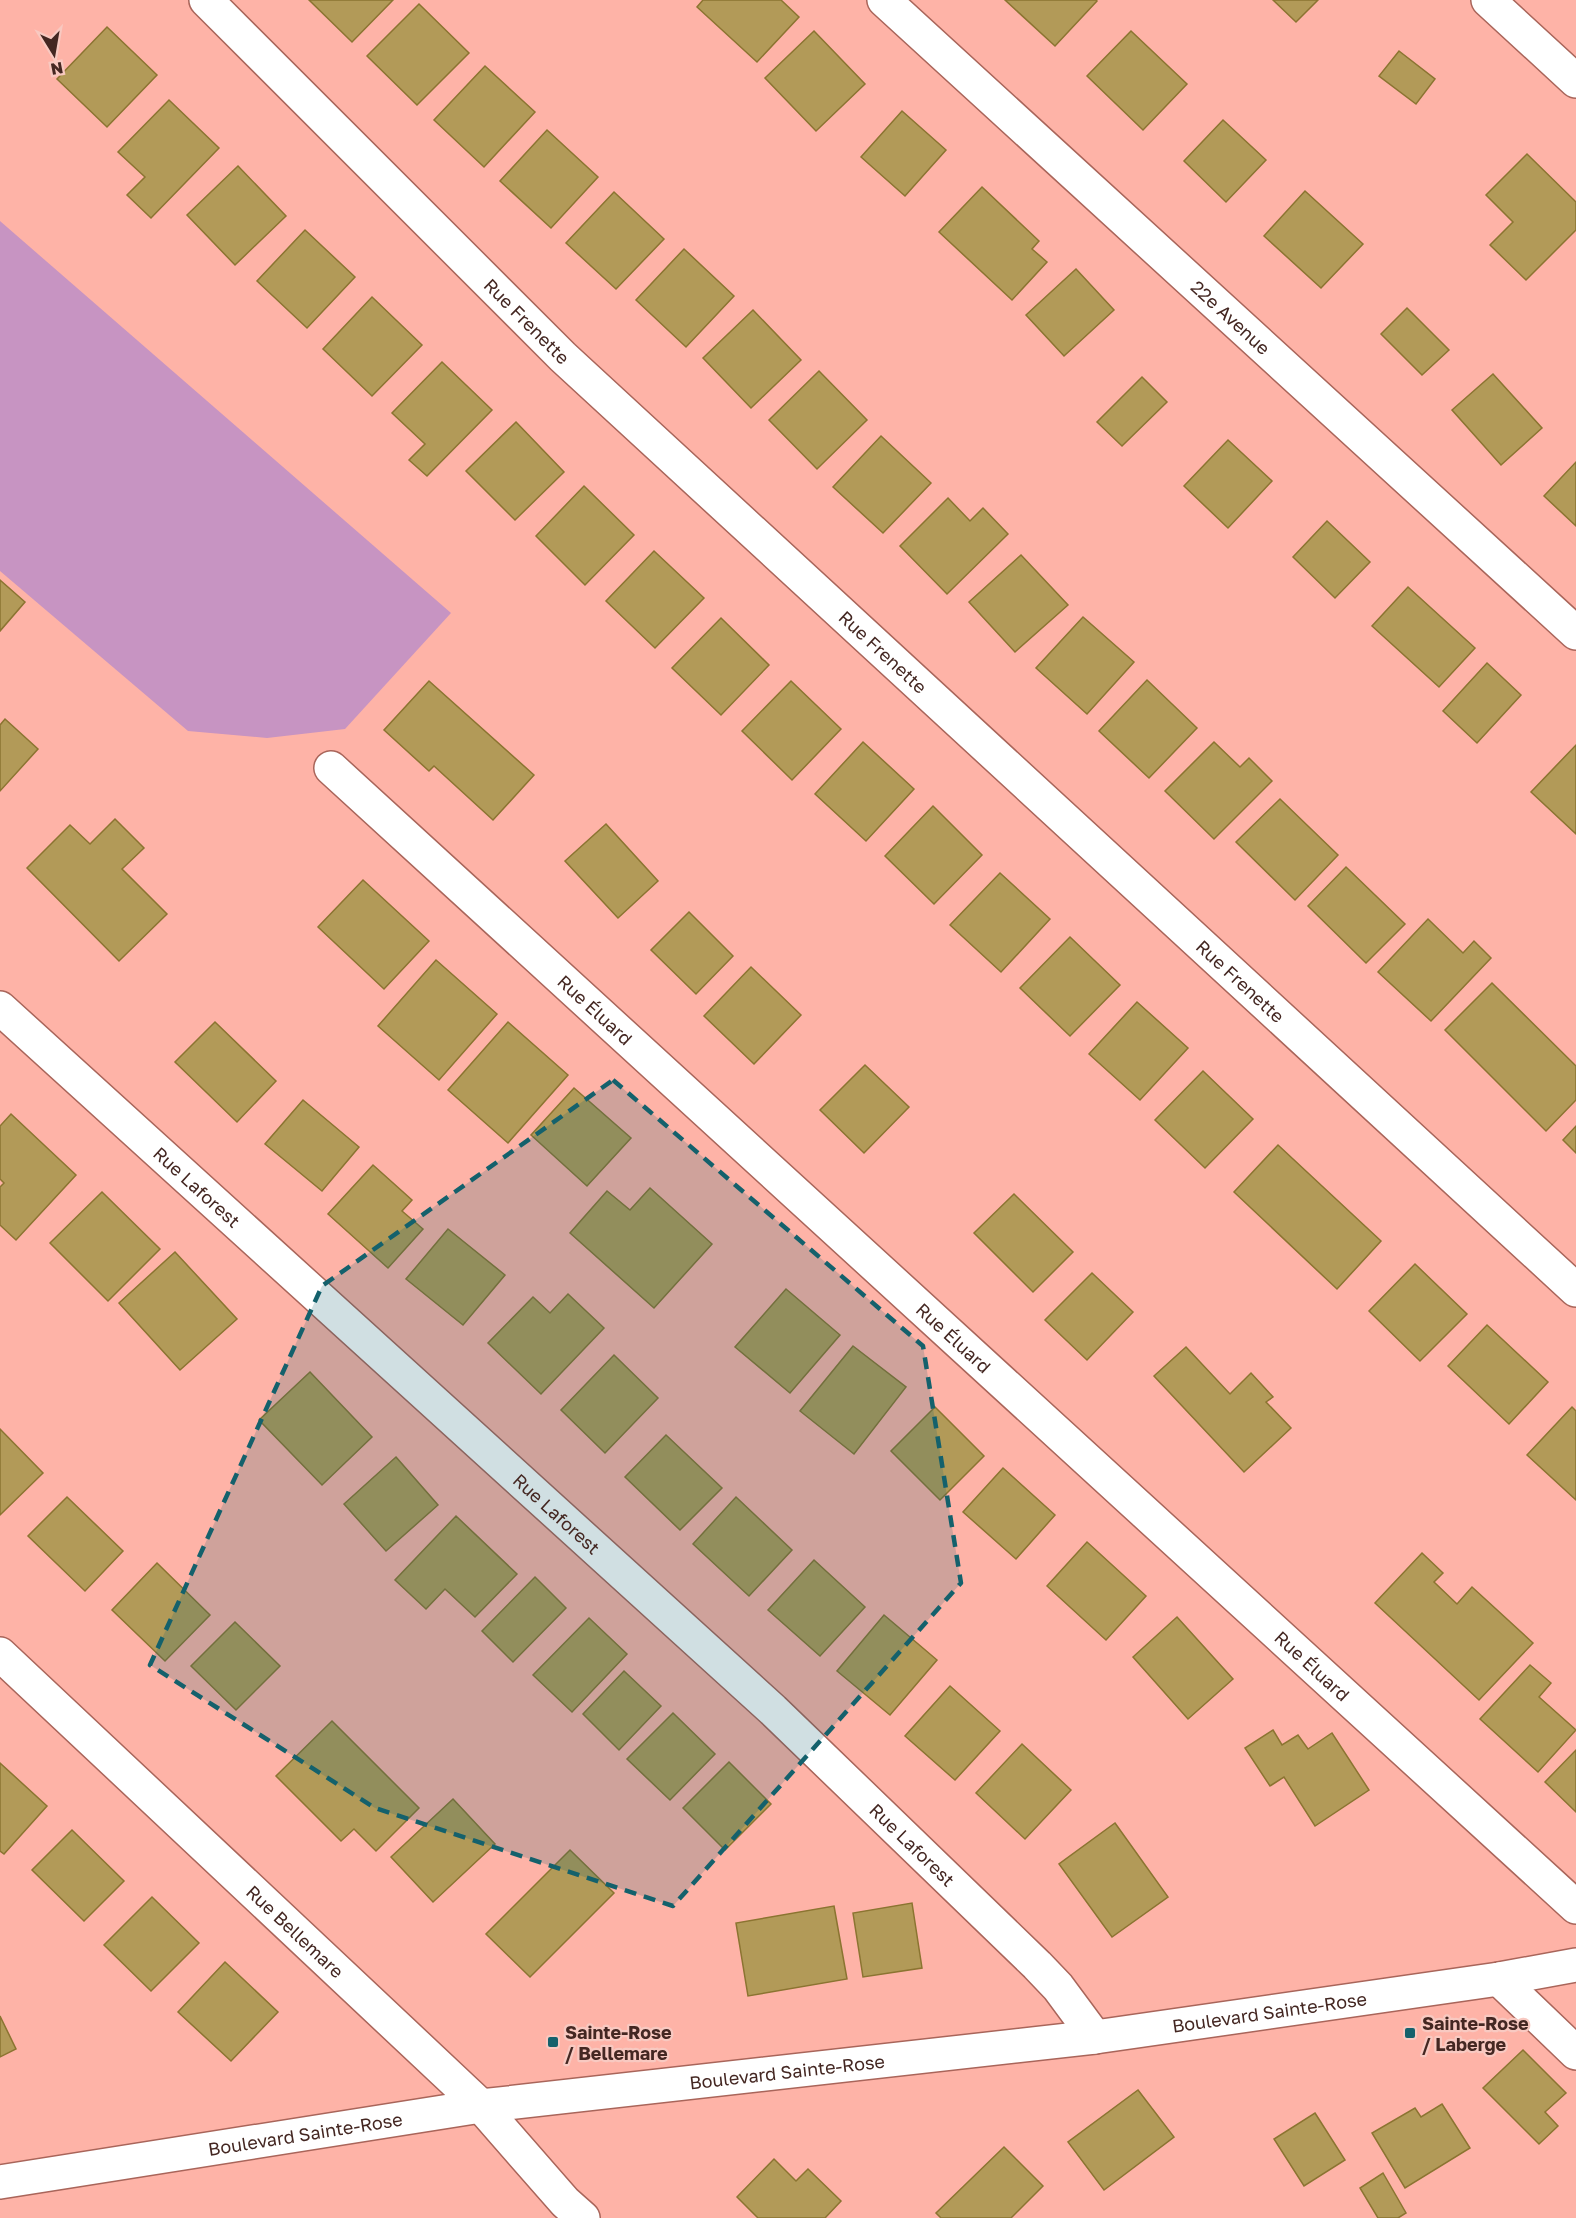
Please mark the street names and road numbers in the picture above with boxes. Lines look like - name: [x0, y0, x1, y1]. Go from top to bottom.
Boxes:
- street label: Rue Frenette: [480, 274, 574, 368]
- street label: 22e Avenue: [1187, 276, 1275, 359]
- street label: Rue Frenette: [834, 606, 932, 698]
- street label: Rue Frenette: [1192, 935, 1289, 1027]
- street label: Rue Éluard: [553, 970, 637, 1049]
- street label: Rue Laforest: [149, 1142, 245, 1232]
- street label: Rue Éluard: [912, 1298, 996, 1377]
- street label: Rue Laforest: [509, 1469, 605, 1559]
- street label: Rue Éluard: [1270, 1626, 1354, 1705]
- street label: Rue Laforest: [865, 1799, 959, 1891]
- street label: Rue Bellemare: [242, 1880, 348, 1982]
- street label: Boulevard Sainte-Rose: [1171, 1987, 1368, 2037]
- street label: Boulevard Sainte-Rose: [688, 2050, 886, 2093]
- street label: Boulevard Sainte-Rose: [207, 2108, 404, 2160]

